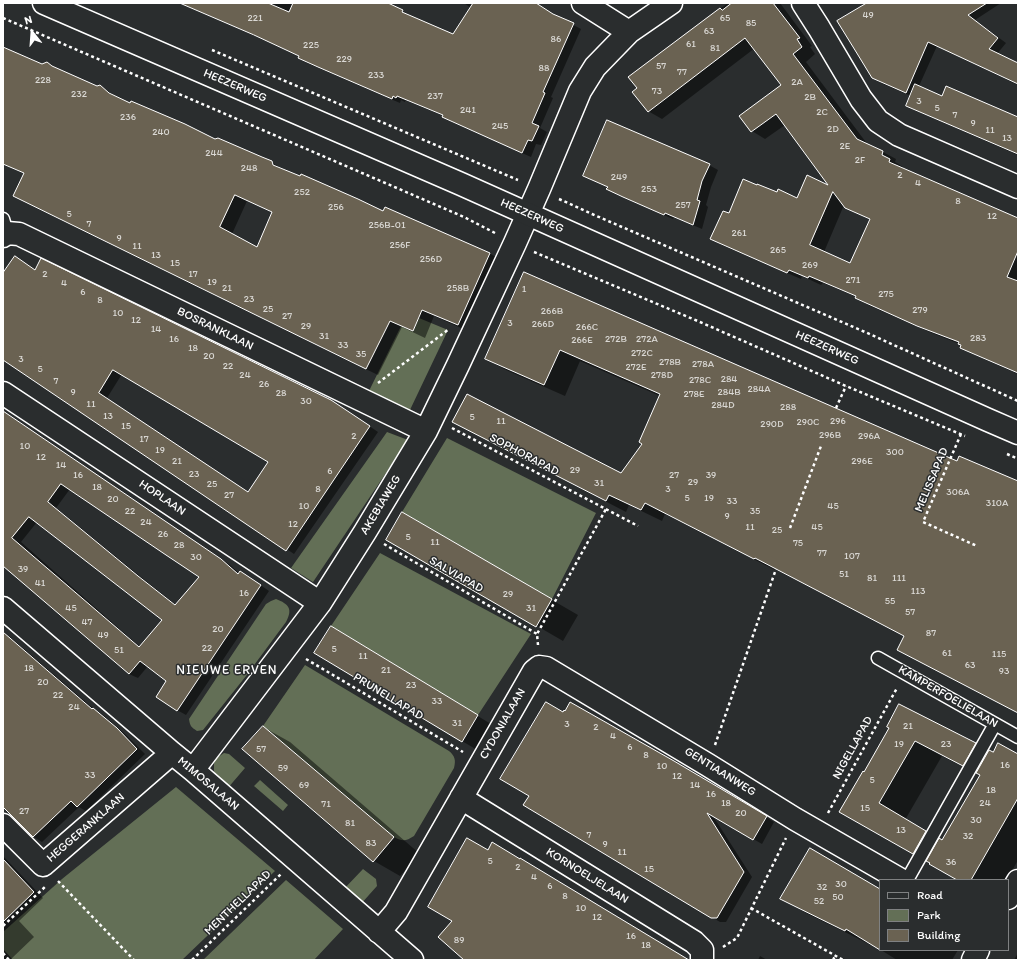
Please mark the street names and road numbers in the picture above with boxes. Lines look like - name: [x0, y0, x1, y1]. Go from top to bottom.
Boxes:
- street label: HEEZERWEG: [201, 66, 269, 106]
- street label: HEEZERWEG: [498, 196, 566, 236]
- street label: BOSRANKLAAN: [174, 304, 256, 354]
- street label: HEEZERWEG: [793, 328, 861, 368]
- street label: SOPHORAPAD: [487, 431, 561, 479]
- street label: MELISSAPAD: [912, 445, 952, 515]
- street label: AKEBIAWEG: [358, 473, 404, 537]
- street label: HOPLAAN: [136, 477, 188, 519]
- street label: SALVIAPAD: [426, 554, 486, 596]
- street label: KAMPERFOELIELAAN: [896, 663, 1000, 731]
- street label: PRUNELLAPAD: [350, 670, 426, 724]
- street label: CYDONIALAAN: [477, 686, 529, 762]
- street label: NIGELLAPAD: [830, 714, 876, 782]
- street label: GENTIAANWEG: [682, 744, 758, 800]
- street label: MIMOSALAAN: [174, 754, 242, 814]
- street label: HEGGERANKLAAN: [44, 790, 128, 866]
- street label: KORNOELJELAAN: [543, 845, 631, 907]
- street label: MENTHELLAPAD: [202, 867, 274, 939]

